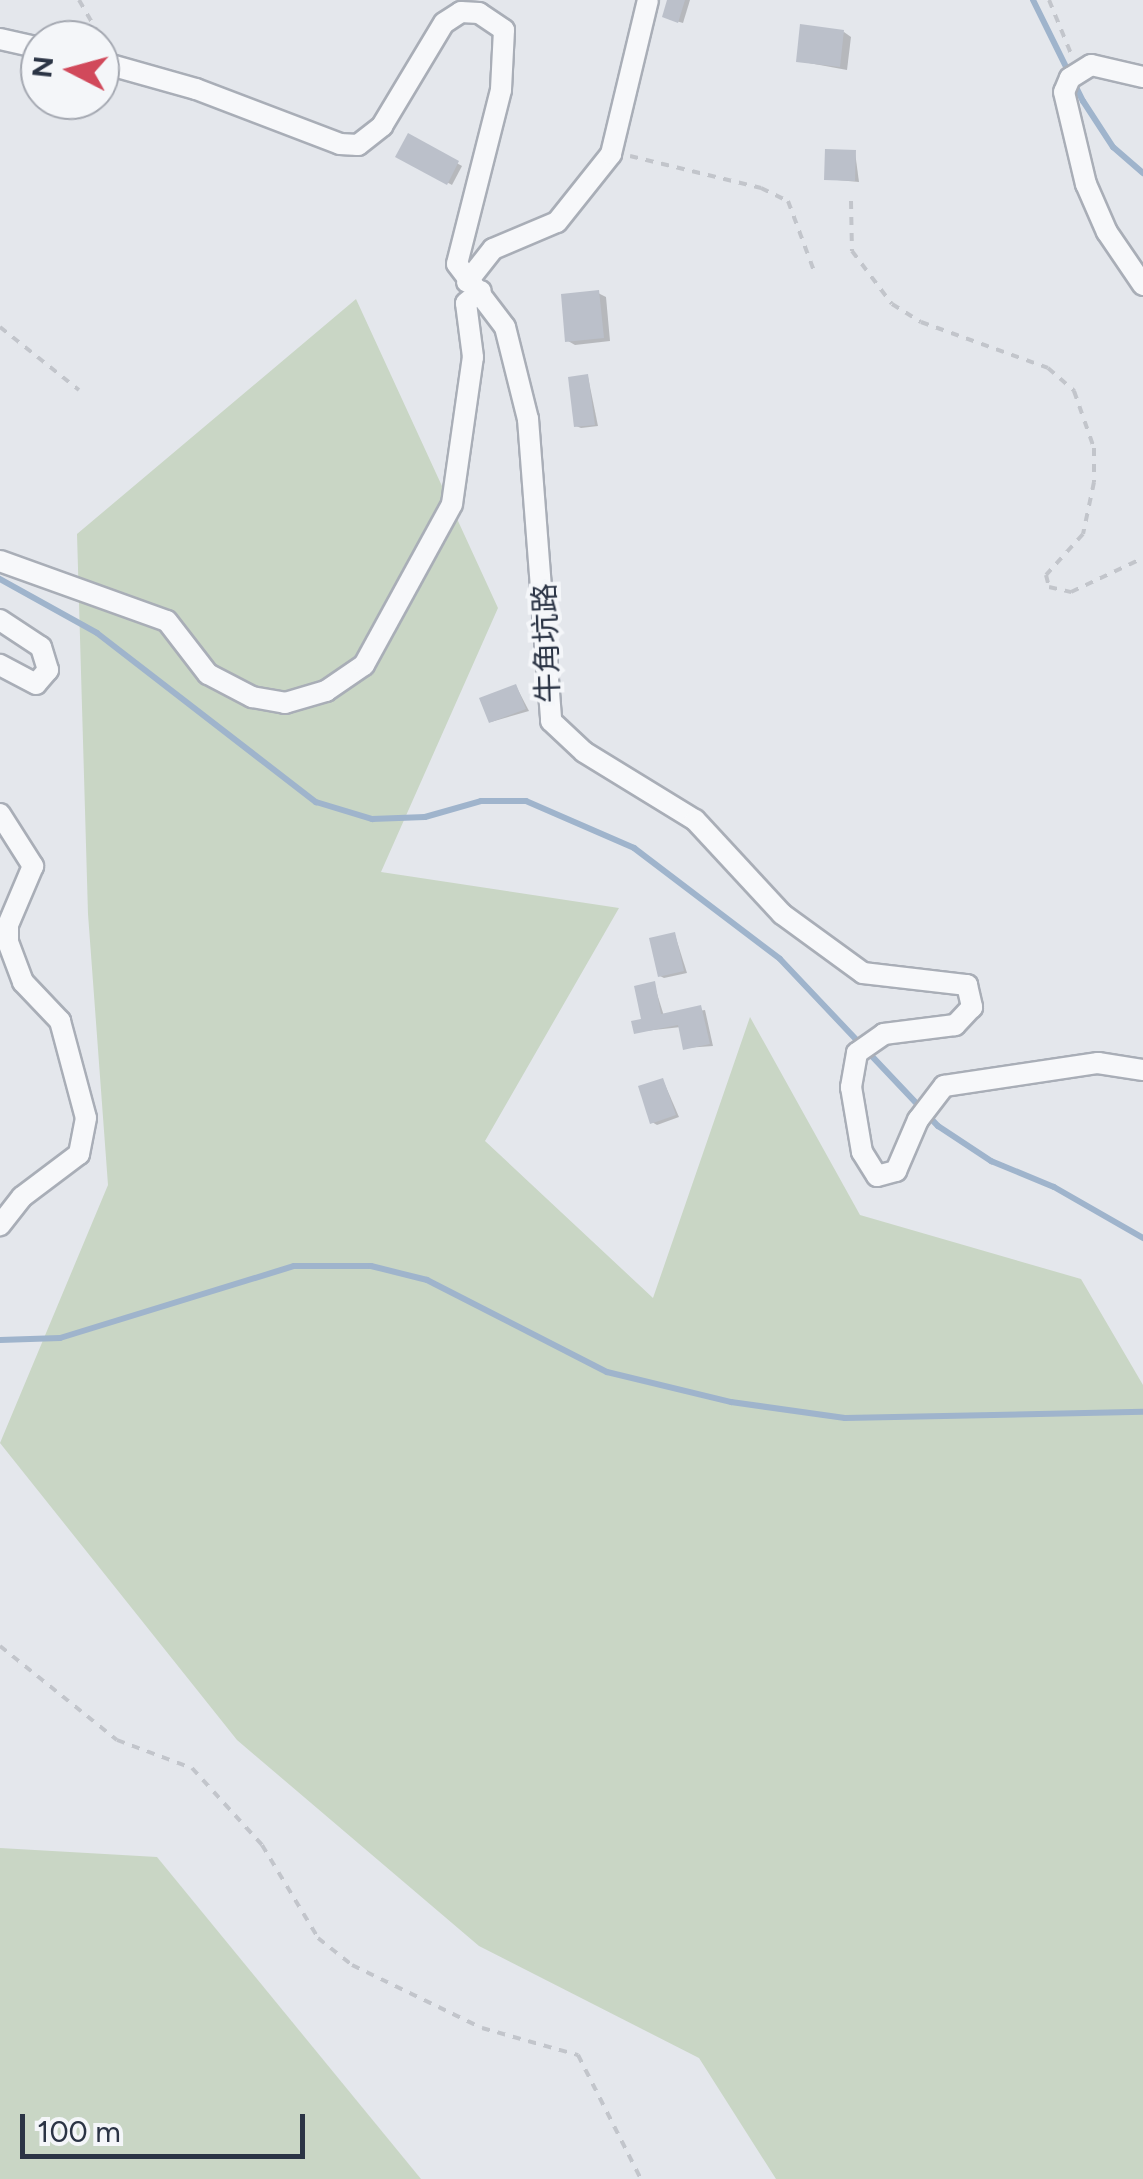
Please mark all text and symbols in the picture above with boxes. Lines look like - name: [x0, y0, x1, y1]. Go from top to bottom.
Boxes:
- north arrow: [20, 20, 120, 120]
- text: N: [24, 55, 60, 80]
- street label: 牛角坑路: [527, 582, 567, 704]
- scale bar: [25, 2094, 310, 2156]
- text: 100 m: [37, 2113, 121, 2150]

